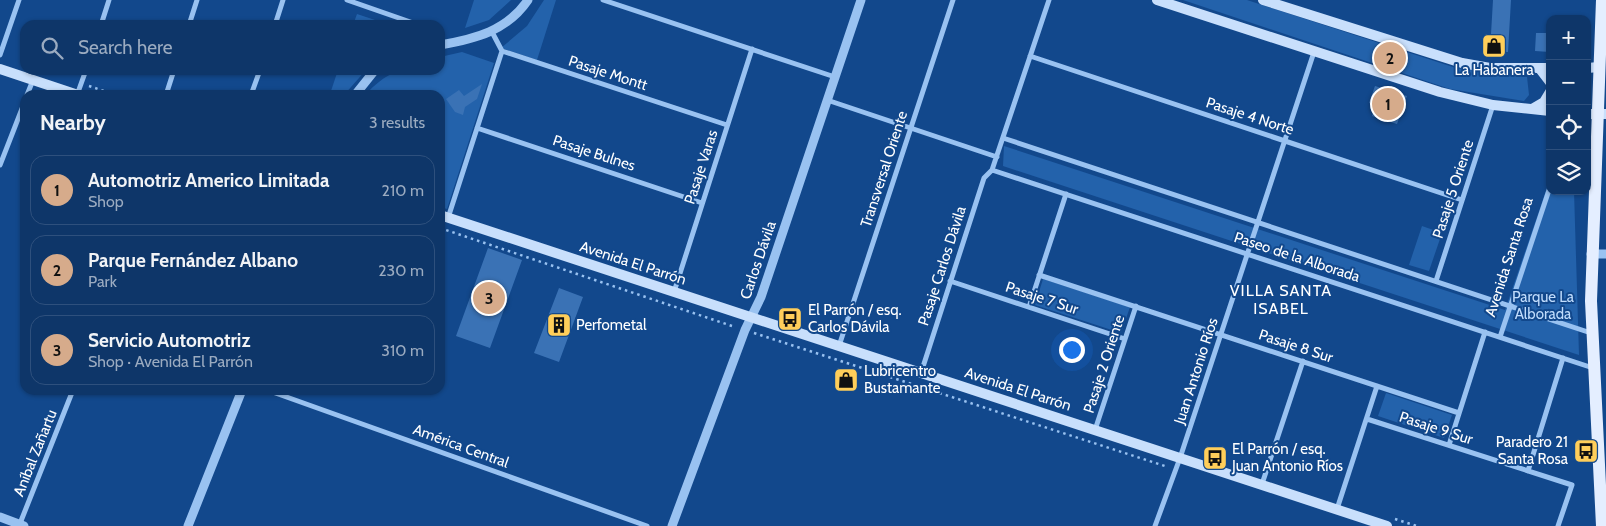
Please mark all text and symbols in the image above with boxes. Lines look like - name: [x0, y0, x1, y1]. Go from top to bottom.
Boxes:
- map controls: [1546, 15, 1591, 195]
- button: +: [1546, 15, 1591, 60]
- search box: [20, 20, 445, 75]
- shop icon: La Habanera: [1481, 33, 1507, 59]
- icon: search: [38, 34, 66, 62]
- text: Search here: [78, 36, 172, 59]
- pin: 2: [1374, 39, 1406, 77]
- street label: Pasaje Montt: [566, 52, 650, 94]
- button: −: [1546, 60, 1591, 105]
- place label: La Habanera: [1454, 61, 1534, 79]
- pin: 1: [1372, 85, 1404, 123]
- street label: Pasaje 4 Norte: [1204, 93, 1296, 139]
- button: locate: [1546, 105, 1591, 150]
- street label: Transversal Oriente: [857, 108, 911, 229]
- text: Nearby: [40, 110, 106, 135]
- text: 3 results: [369, 113, 425, 132]
- street label: Pasaje Varas: [681, 128, 721, 206]
- street label: Pasaje Bulnes: [550, 131, 638, 175]
- street label: Pasaje 5 Oriente: [1429, 137, 1478, 241]
- button: layers: [1546, 150, 1591, 195]
- text: Automotriz Americo Limitada: [88, 169, 329, 192]
- text: 1: [54, 181, 60, 200]
- text: 210 m: [382, 181, 424, 200]
- text: Shop: [88, 192, 124, 211]
- street label: Avenida Santa Rosa: [1481, 194, 1537, 319]
- street label: Pasaje Carlos Dávila: [914, 203, 970, 328]
- street label: Carlos Dávila: [736, 218, 780, 301]
- street label: Paseo de la Alborada: [1232, 228, 1363, 286]
- street label: Avenida El Parrón: [578, 237, 688, 289]
- text: Parque Fernández Albano: [88, 249, 298, 272]
- text: 2: [53, 261, 61, 280]
- text: 230 m: [378, 261, 424, 280]
- text: Park: [88, 272, 117, 291]
- street label: Pasaje 7 Sur: [1003, 278, 1081, 318]
- pin: 3: [473, 279, 505, 317]
- district label: VILLA SANTA ISABEL: [1230, 281, 1332, 318]
- park label: Parque La Alborada: [1512, 288, 1575, 323]
- place label: El Parrón / esq. Carlos Dávila: [808, 301, 902, 336]
- bus stop icon: El Parrón / esq. Carlos Dávila: [777, 306, 803, 332]
- building icon: Perfometal: [546, 312, 572, 338]
- street label: Pasaje 2 Oriente: [1080, 312, 1128, 415]
- street label: Juan Antonio Ríos: [1170, 315, 1222, 428]
- place label: Perfometal: [576, 316, 647, 334]
- street label: Pasaje 8 Sur: [1257, 326, 1336, 367]
- text: Servicio Automotriz: [88, 329, 250, 352]
- your location: [1059, 337, 1085, 363]
- text: 3: [53, 341, 61, 360]
- text: 310 m: [381, 341, 424, 360]
- text: Shop · Avenida El Parrón: [88, 352, 253, 371]
- place label: Lubricentro Bustamante: [864, 362, 941, 397]
- street label: Avenida El Parrón: [963, 363, 1073, 415]
- shop icon: Lubricentro Bustamante: [833, 367, 859, 393]
- street label: Aníbal Zañartu: [9, 407, 61, 499]
- street label: Pasaje 9 Sur: [1397, 408, 1475, 448]
- street label: América Central: [411, 420, 512, 472]
- place label: Paradero 21 Santa Rosa: [1496, 433, 1569, 468]
- bus stop icon: Paradero 21 Santa Rosa: [1573, 438, 1599, 464]
- place label: El Parrón / esq. Juan Antonio Ríos: [1231, 440, 1343, 475]
- bus stop icon: El Parrón / esq. Juan Antonio Ríos: [1202, 445, 1228, 471]

